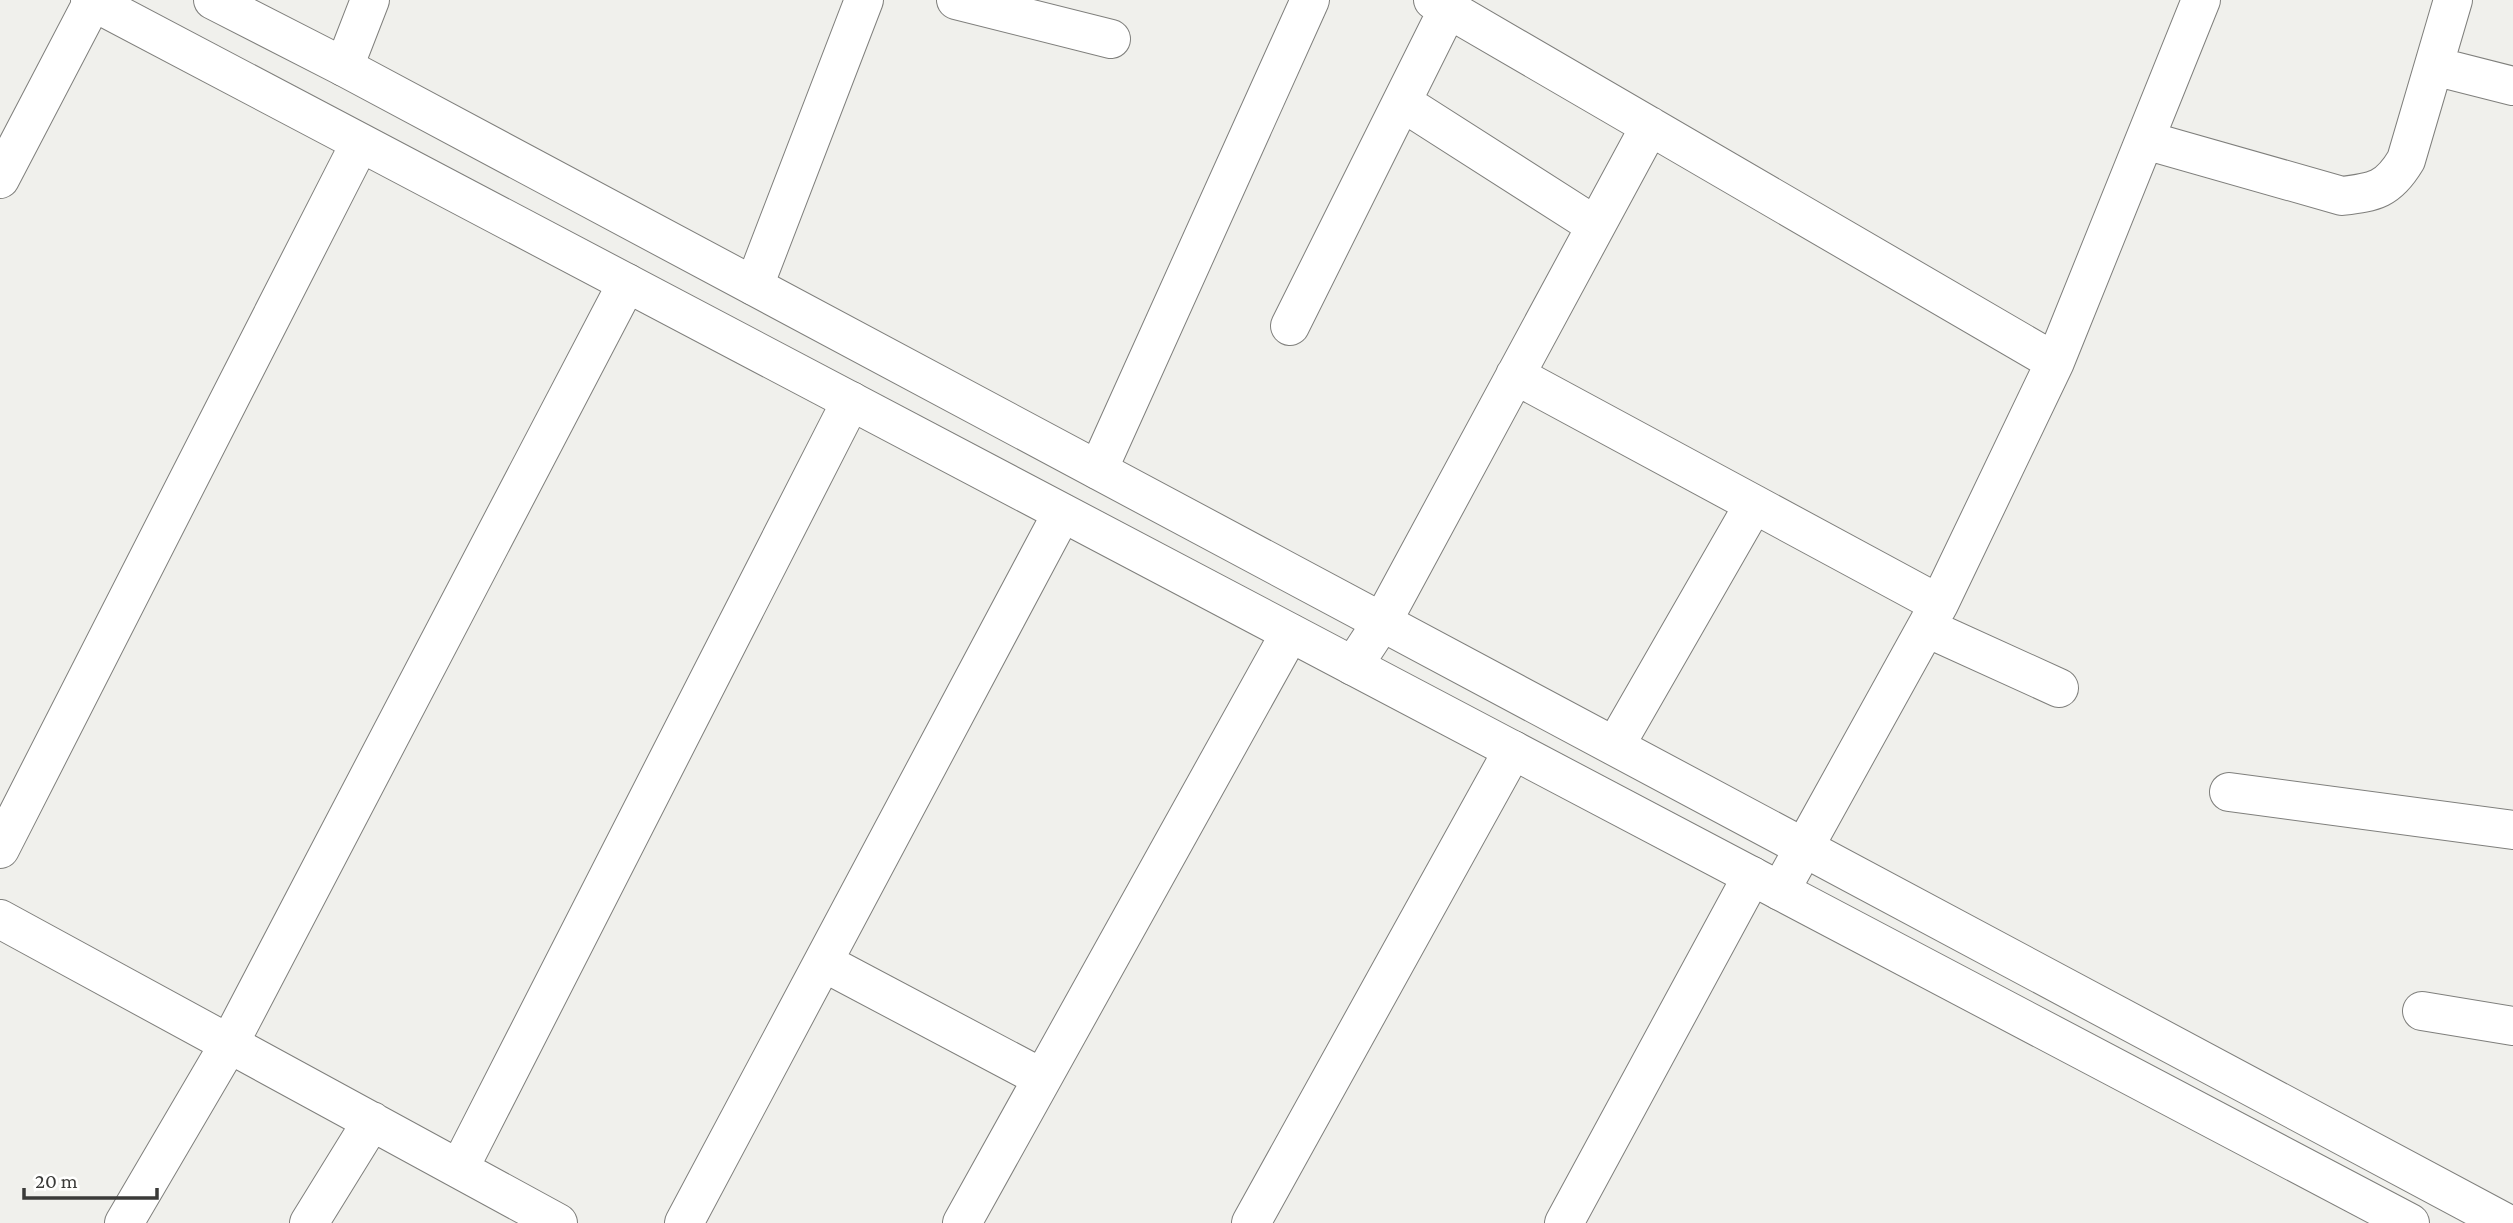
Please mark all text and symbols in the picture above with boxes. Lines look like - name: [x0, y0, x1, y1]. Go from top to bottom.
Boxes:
- scale bar: [24, 1156, 158, 1200]
- text: 20 m: [35, 1169, 78, 1193]

